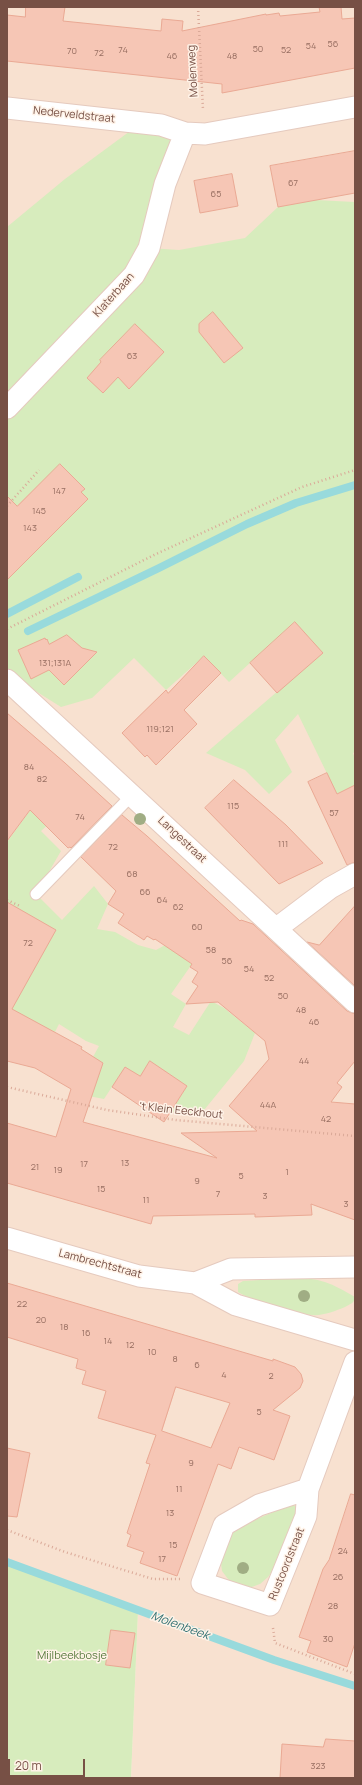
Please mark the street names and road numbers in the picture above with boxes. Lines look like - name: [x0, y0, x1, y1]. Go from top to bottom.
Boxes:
- street label: Molenweg: [185, 45, 201, 97]
- street label: Nederveldstraat: [32, 104, 116, 126]
- street label: Klaterbaan: [91, 270, 137, 320]
- street label: Langestraat: [155, 814, 209, 866]
- street label: 't Klein Eeckhout: [139, 1100, 223, 1122]
- street label: Lambrechtstraat: [57, 1247, 143, 1281]
- street label: Rustoordstraat: [266, 1526, 308, 1602]

